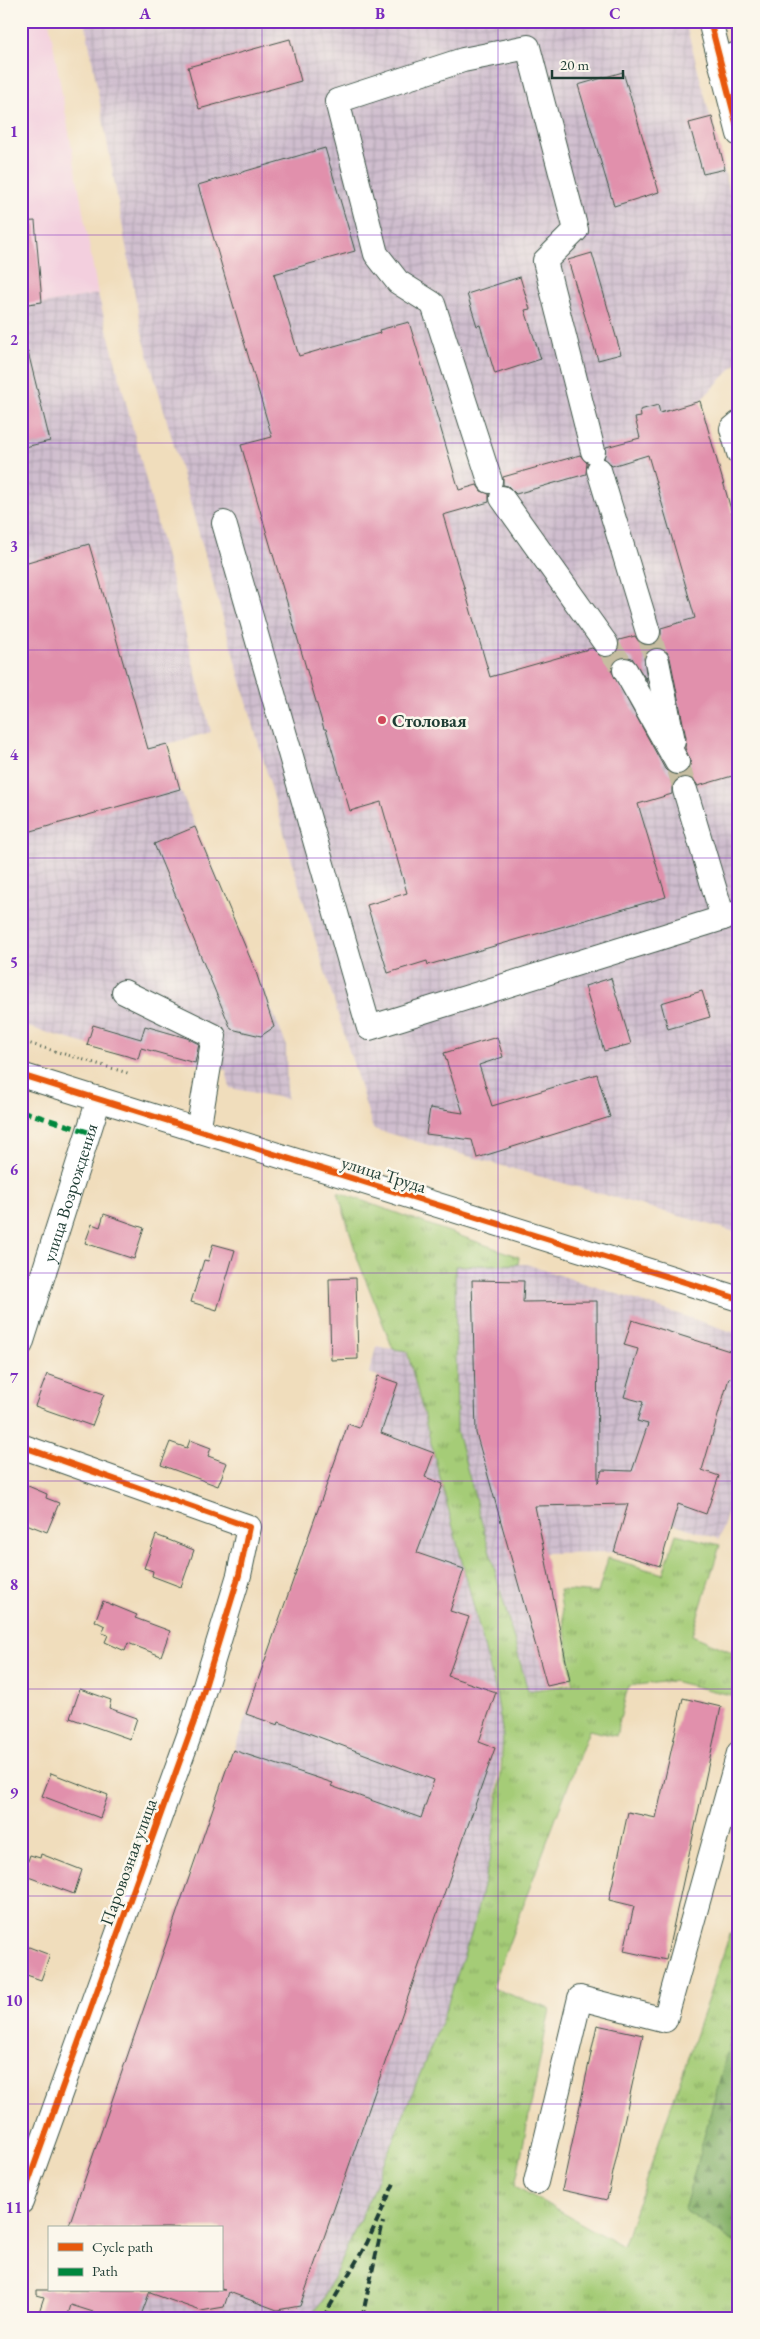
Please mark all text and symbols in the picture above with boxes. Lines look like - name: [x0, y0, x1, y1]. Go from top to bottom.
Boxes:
- text: A: [138, 3, 151, 24]
- text: B: [375, 3, 385, 24]
- text: C: [609, 3, 621, 24]
- scale bar: [552, 48, 624, 80]
- text: 20 m: [560, 55, 589, 74]
- text: 1: [10, 121, 18, 142]
- text: 2: [10, 329, 19, 350]
- text: 3: [10, 536, 18, 557]
- place label: Столовая: [392, 709, 467, 732]
- marker: Столовая: [376, 714, 388, 726]
- text: 4: [10, 744, 19, 765]
- text: 5: [10, 952, 18, 973]
- street label: улица Возрождения: [36, 1120, 102, 1265]
- street label: улица Труда: [339, 1150, 430, 1198]
- text: 6: [10, 1159, 19, 1180]
- text: 7: [10, 1367, 19, 1388]
- text: 8: [10, 1574, 18, 1595]
- text: 9: [10, 1782, 19, 1803]
- street label: Паровозная улица: [94, 1794, 162, 1929]
- text: 10: [6, 1990, 23, 2011]
- text: 11: [6, 2197, 22, 2218]
- legend: [48, 2226, 222, 2292]
- text: Cycle path: [92, 2237, 154, 2256]
- text: Path: [92, 2261, 118, 2280]

